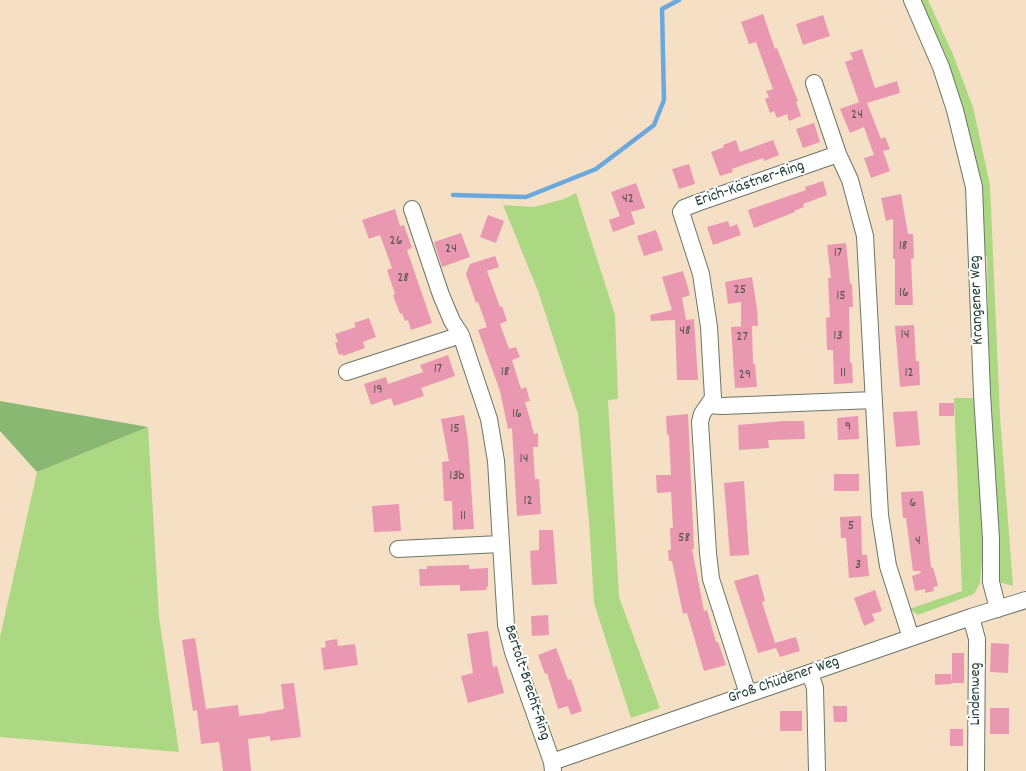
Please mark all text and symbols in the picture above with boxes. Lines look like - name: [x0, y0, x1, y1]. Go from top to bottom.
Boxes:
- house number: 24: [851, 108, 863, 124]
- street label: Erich-Kästner-Ring: [693, 157, 807, 213]
- house number: 42: [622, 192, 634, 208]
- house number: 26: [390, 234, 402, 250]
- house number: 18: [899, 239, 907, 255]
- house number: 24: [445, 242, 457, 258]
- house number: 17: [834, 246, 842, 262]
- street label: Krangener Weg: [967, 255, 989, 345]
- house number: 28: [397, 271, 409, 287]
- house number: 25: [734, 283, 746, 299]
- house number: 16: [899, 286, 909, 302]
- house number: 15: [836, 289, 846, 305]
- house number: 48: [679, 324, 691, 340]
- house number: 14: [901, 328, 909, 344]
- house number: 13: [833, 329, 843, 345]
- house number: 27: [736, 330, 748, 346]
- house number: 17: [434, 362, 442, 378]
- house number: 18: [501, 365, 509, 381]
- house number: 11: [840, 366, 846, 382]
- house number: 12: [904, 366, 914, 382]
- house number: 29: [739, 368, 751, 384]
- house number: 19: [373, 383, 383, 399]
- house number: 16: [512, 407, 522, 423]
- house number: 9: [845, 420, 851, 436]
- house number: 15: [450, 422, 460, 438]
- house number: 14: [520, 452, 528, 468]
- house number: 13b: [449, 469, 465, 485]
- house number: 12: [523, 494, 533, 510]
- house number: 6: [910, 496, 916, 512]
- house number: 11: [460, 509, 466, 525]
- house number: 5: [848, 519, 854, 535]
- house number: 58: [678, 531, 690, 547]
- house number: 4: [915, 534, 921, 550]
- house number: 3: [855, 558, 861, 574]
- street label: Bertolt-Brecht-Ring: [498, 623, 554, 743]
- street label: Groß Chüdener Weg: [726, 653, 842, 709]
- street label: Lindenweg: [967, 662, 987, 726]

